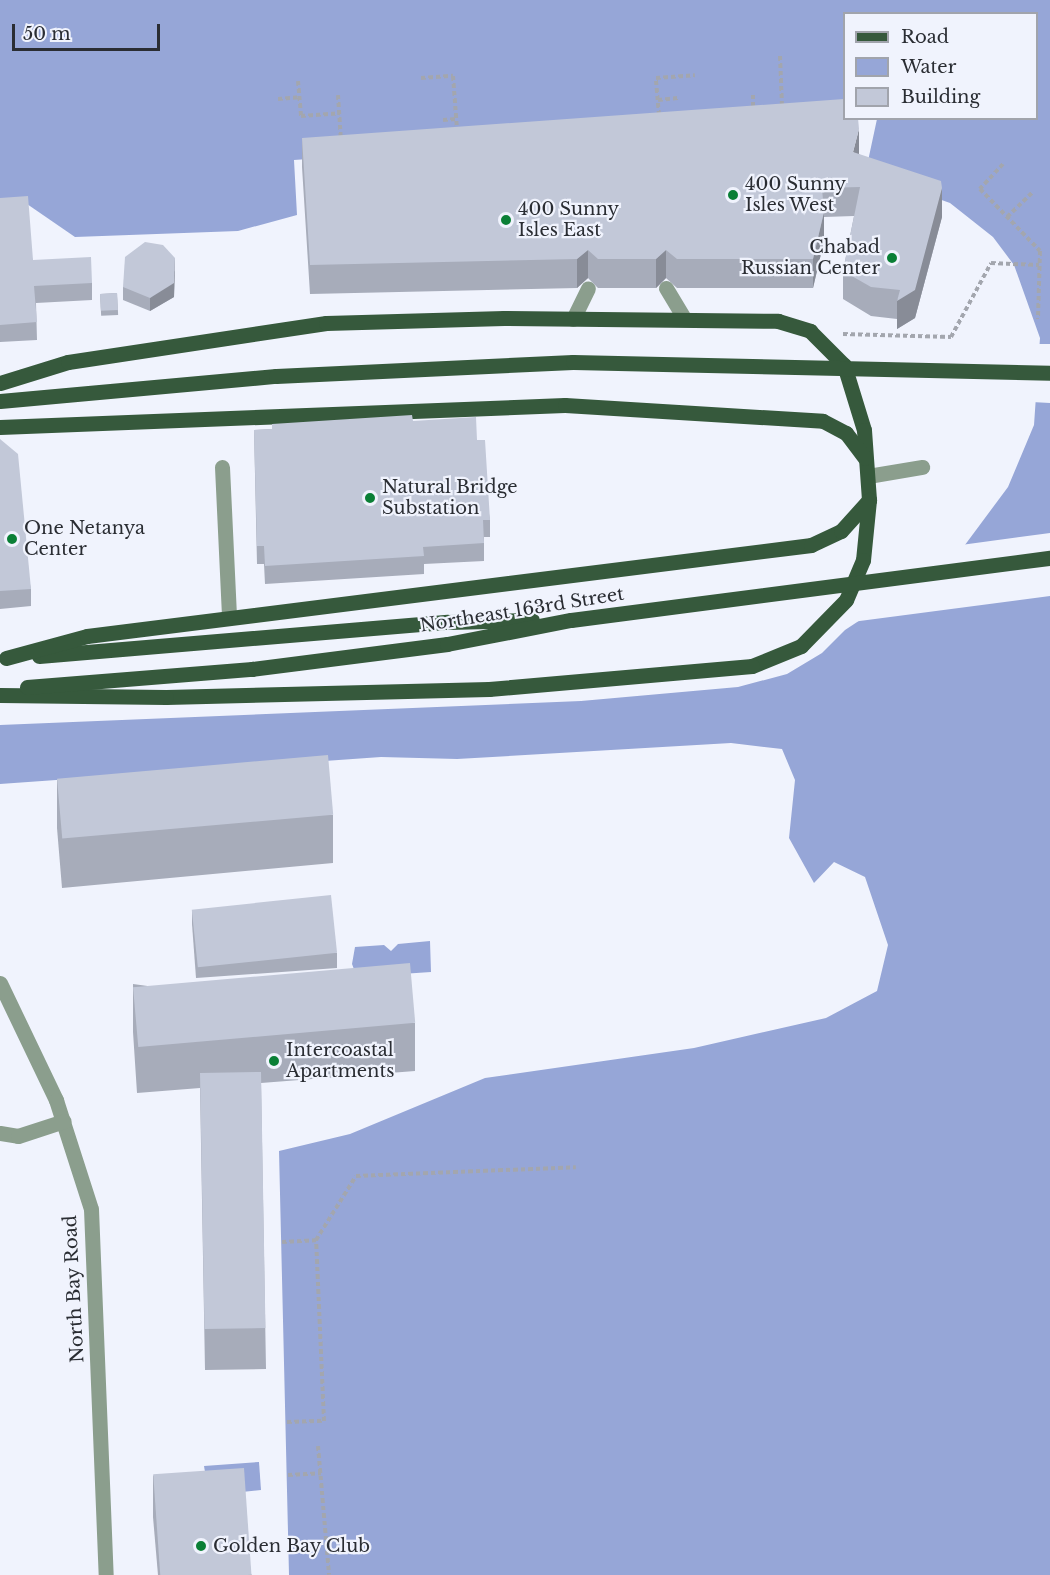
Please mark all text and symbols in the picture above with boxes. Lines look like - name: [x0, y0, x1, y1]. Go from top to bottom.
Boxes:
- scale bar: [15, 12, 164, 50]
- legend: [843, 12, 1038, 120]
- text: 50 m: [23, 23, 71, 45]
- text: Road: [901, 26, 949, 48]
- text: Water: [901, 56, 956, 78]
- text: Building: [901, 86, 980, 108]
- place label: 400 Sunny Isles West: [745, 174, 846, 216]
- marker: 400 Sunny Isles West: [726, 188, 740, 202]
- place label: 400 Sunny Isles East: [518, 199, 619, 242]
- marker: 400 Sunny Isles East: [499, 213, 513, 227]
- place label: Chabad Russian Center: [741, 237, 880, 280]
- marker: Chabad Russian Center: [885, 251, 899, 265]
- place label: Natural Bridge Substation: [382, 477, 518, 520]
- marker: Natural Bridge Substation: [363, 491, 377, 505]
- place label: One Netanya Center: [24, 518, 145, 560]
- marker: One Netanya Center: [5, 532, 19, 546]
- street label: Northeast 163rd Street: [418, 583, 626, 637]
- place label: Intercoastal Apartments: [286, 1040, 394, 1082]
- marker: Intercoastal Apartments: [267, 1054, 281, 1068]
- street label: North Bay Road: [59, 1214, 89, 1364]
- place label: Golden Bay Club: [213, 1535, 370, 1557]
- marker: Golden Bay Club: [194, 1539, 208, 1553]

